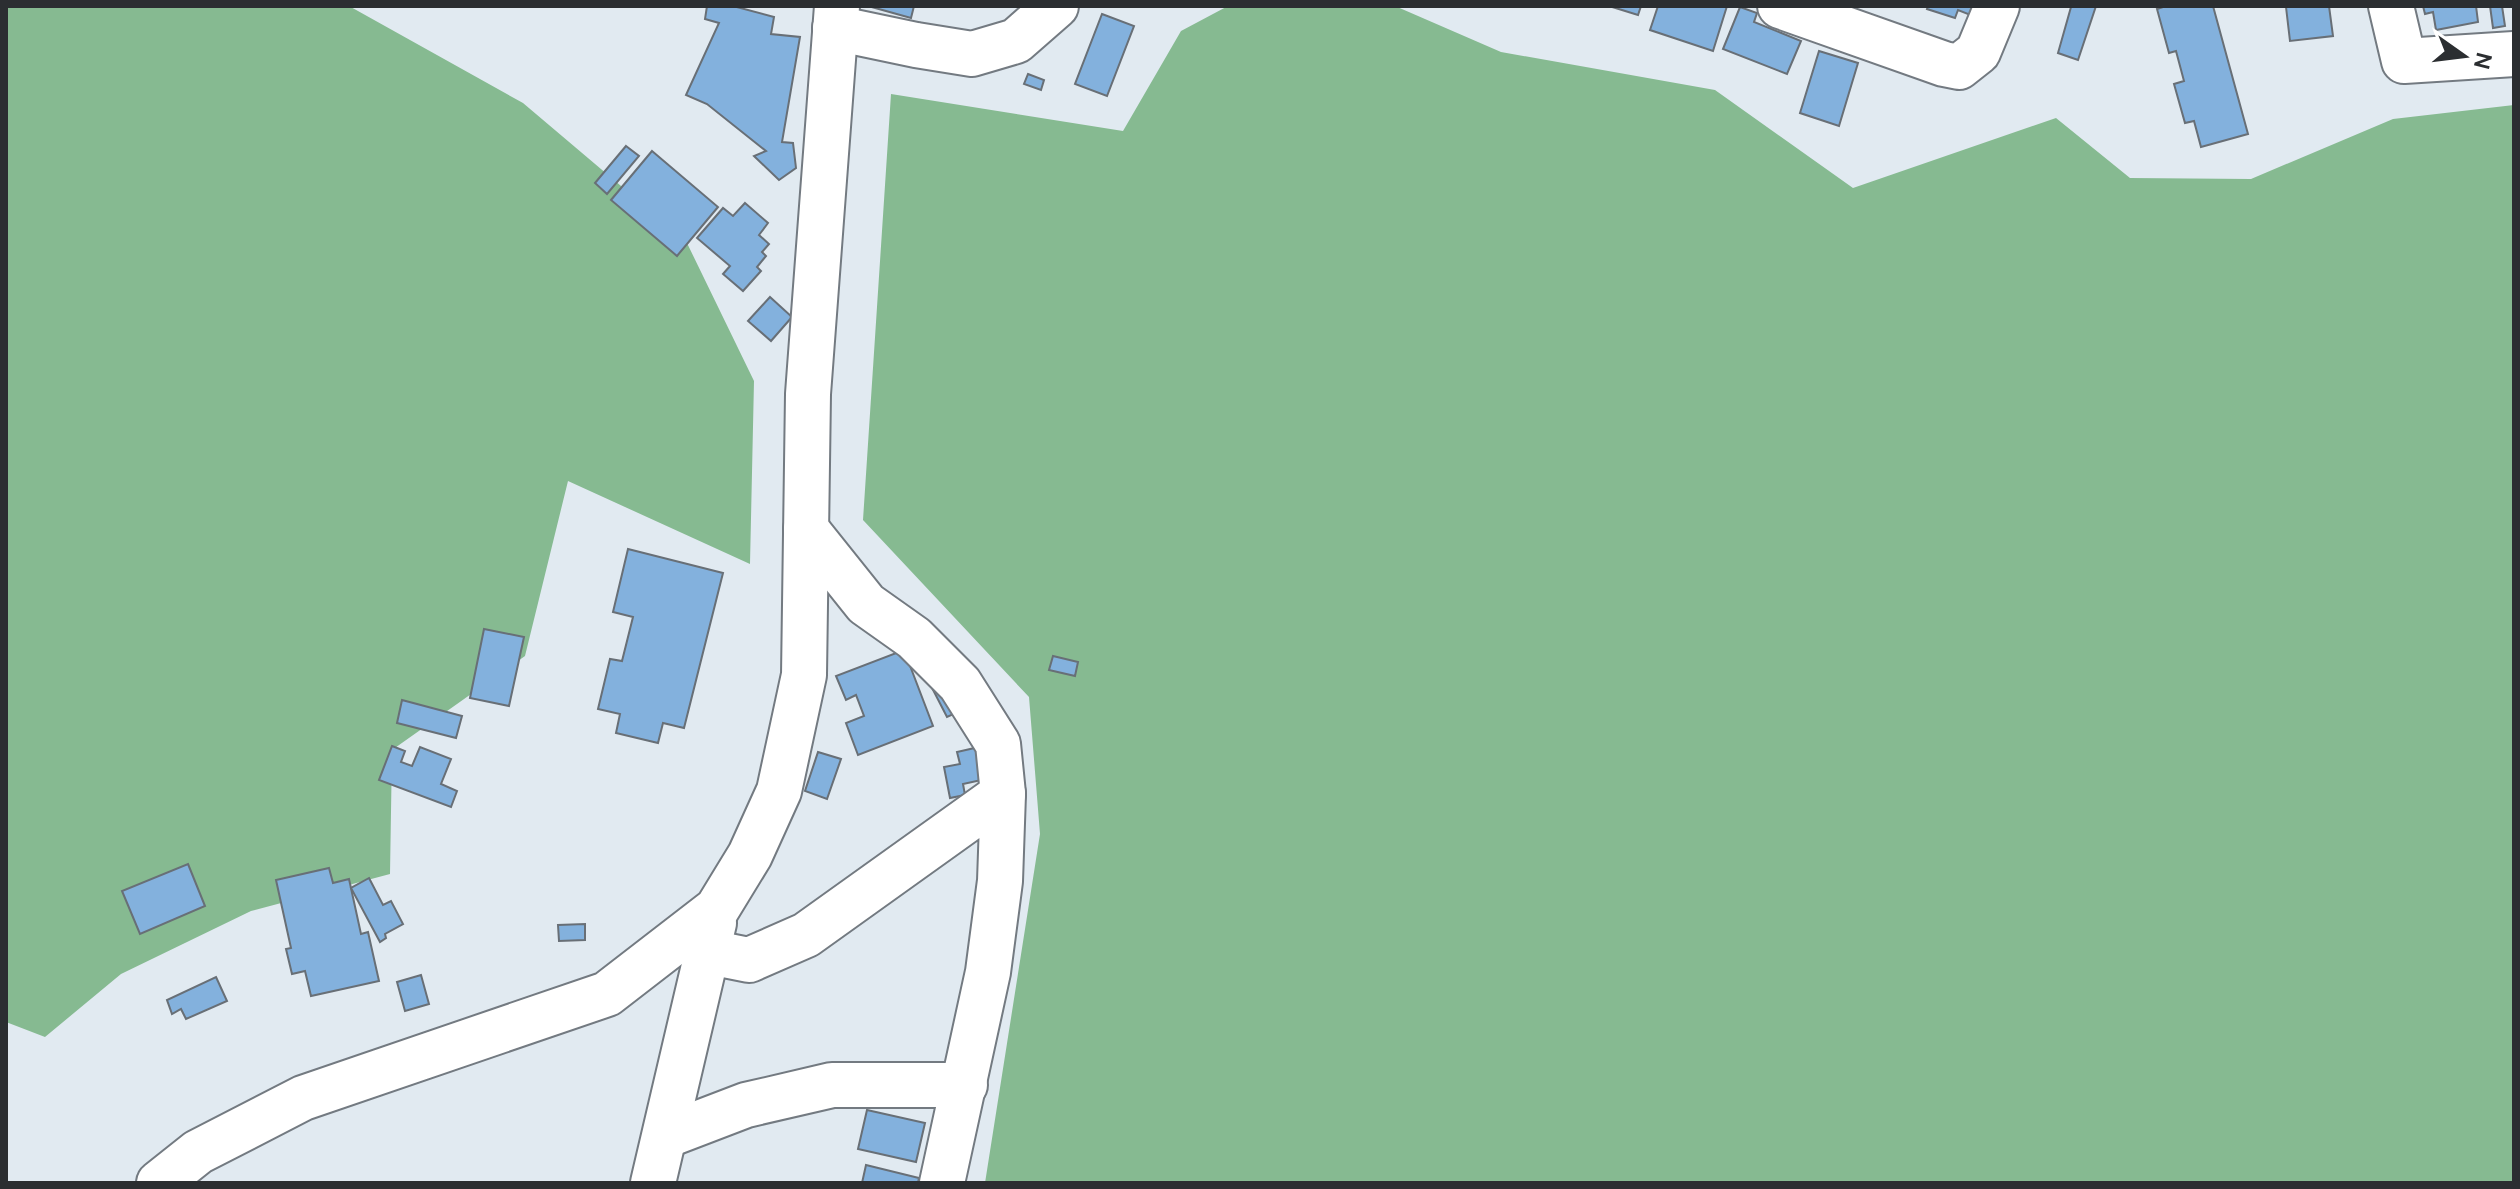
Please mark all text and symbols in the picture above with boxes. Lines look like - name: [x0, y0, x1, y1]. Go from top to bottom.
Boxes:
- north arrow: [2424, 16, 2504, 96]
- text: N: [2467, 49, 2499, 72]

